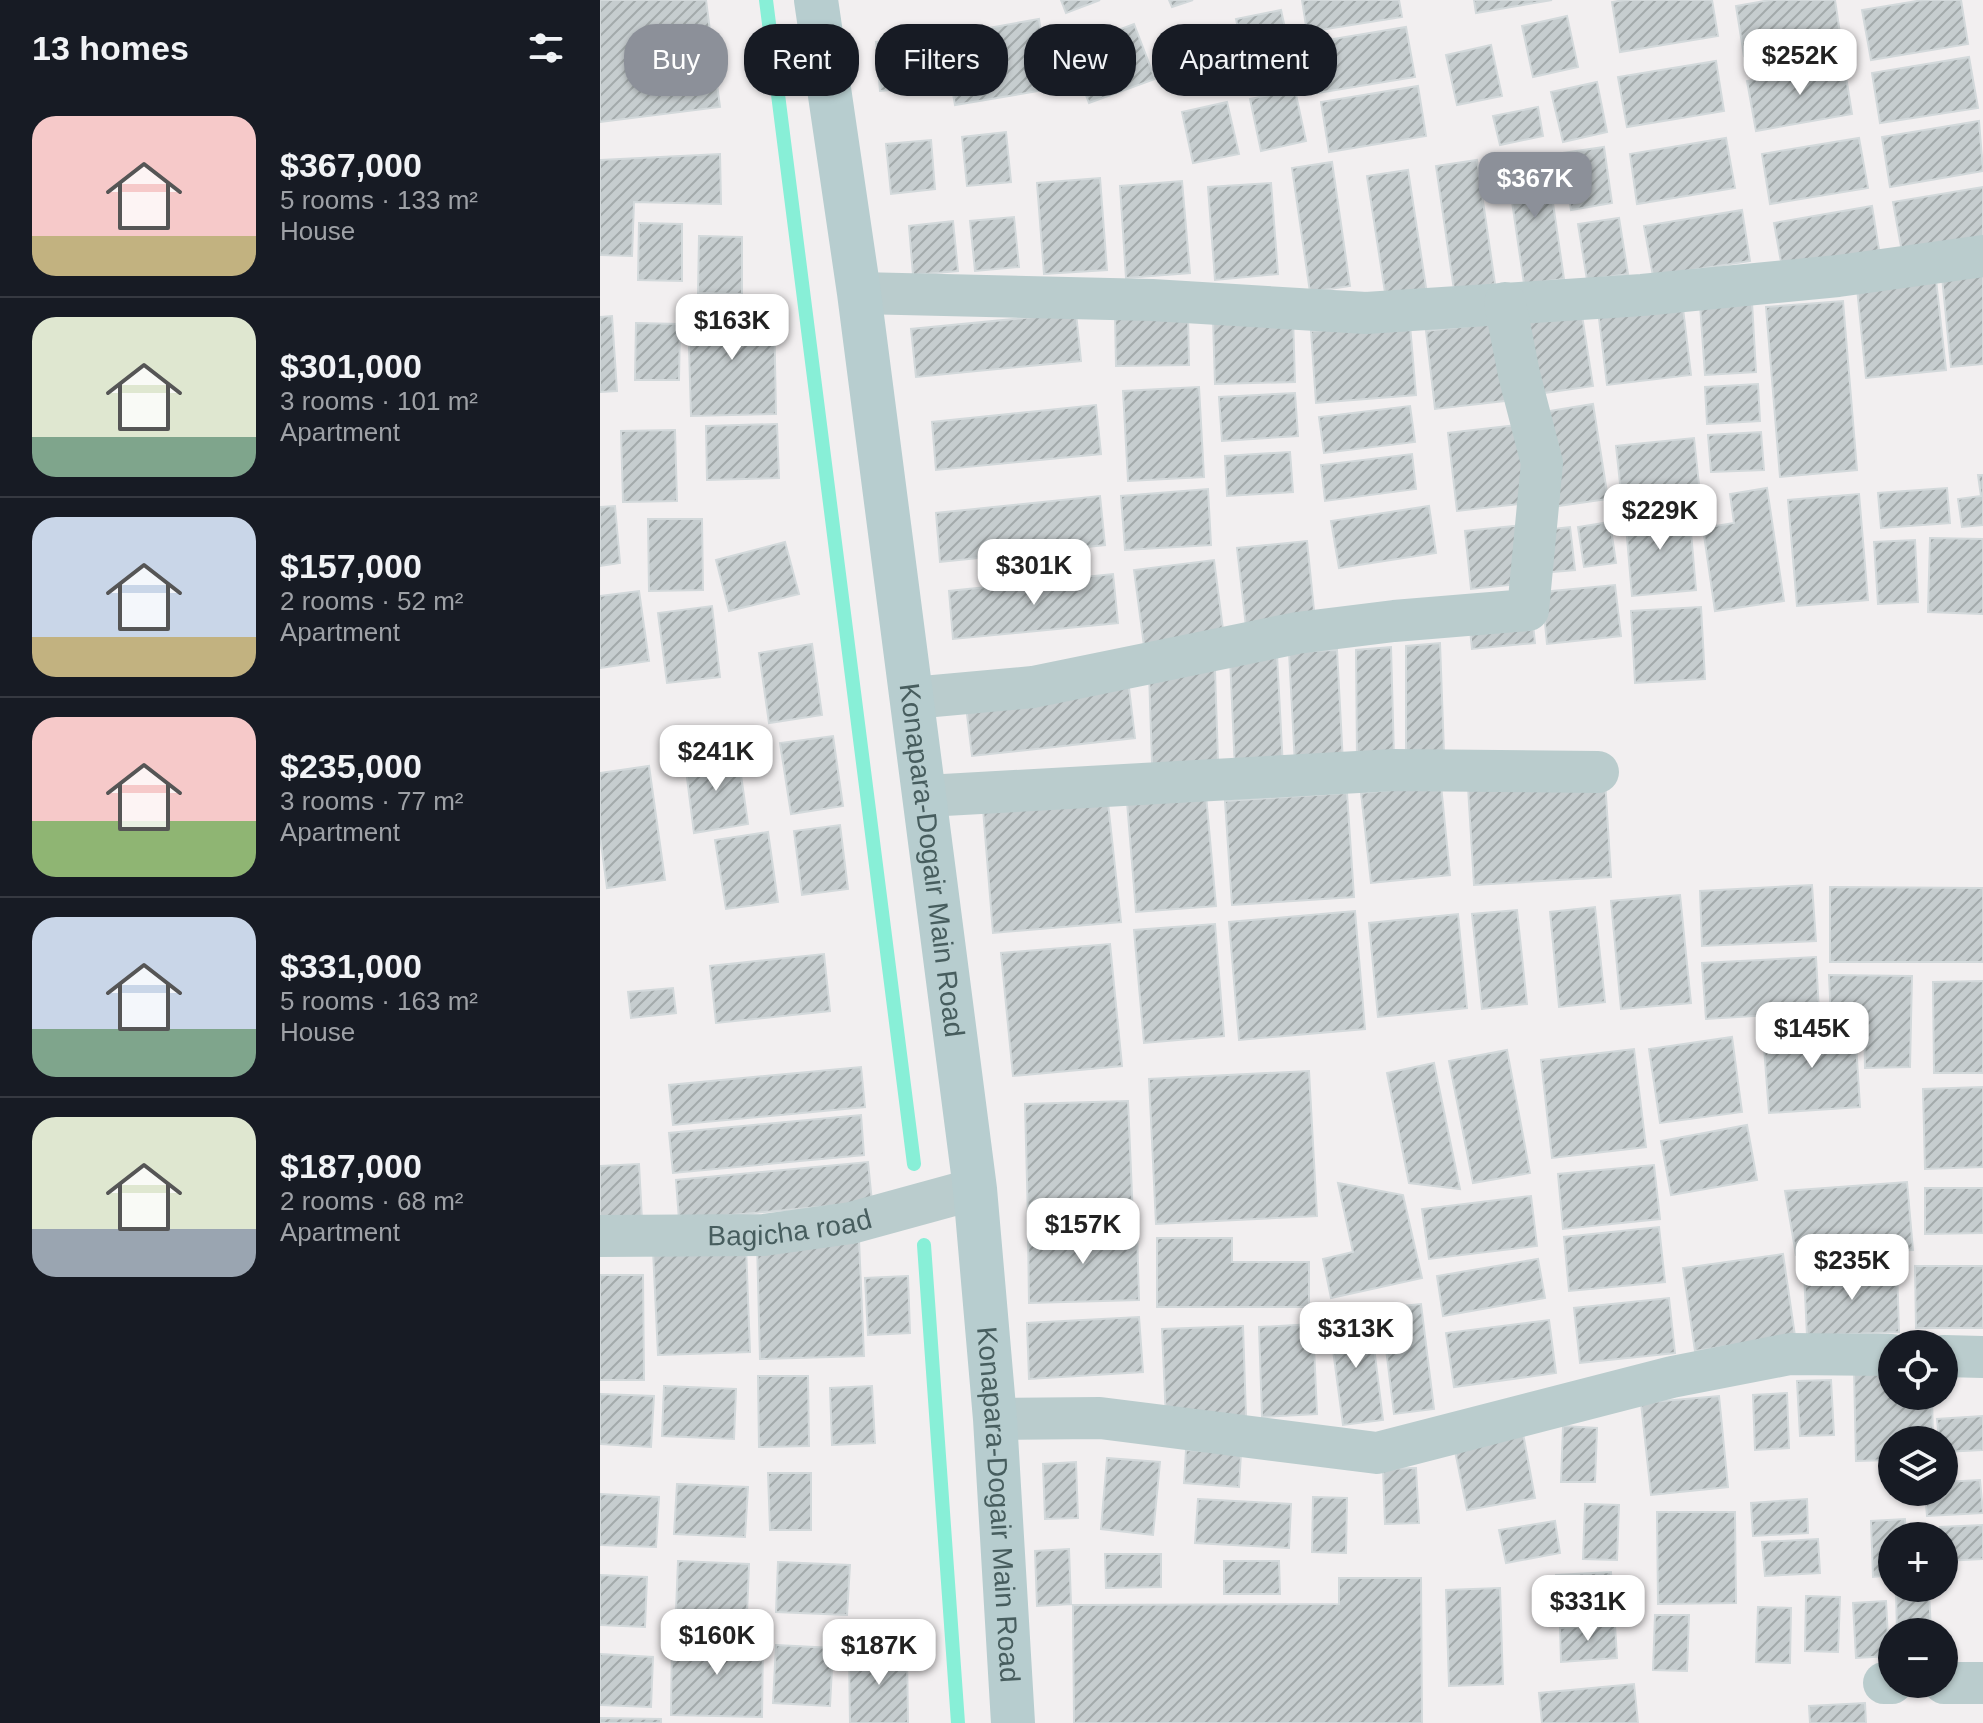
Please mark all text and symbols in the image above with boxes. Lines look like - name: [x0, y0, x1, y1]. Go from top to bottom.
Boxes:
- chip: Buy: [624, 24, 728, 96]
- chip: Rent: [744, 24, 859, 96]
- chip: Filters: [875, 24, 1008, 96]
- chip: New: [1024, 24, 1136, 96]
- chip: Apartment: [1152, 24, 1337, 96]
- icon: filters: [524, 26, 568, 70]
- text: 13 homes: [32, 29, 189, 67]
- pin: $252K: [1744, 29, 1856, 97]
- text: $252K: [1762, 40, 1838, 70]
- text: $367,000: [280, 146, 422, 184]
- icon: home: [96, 148, 192, 244]
- pin: $367K: [1479, 152, 1591, 220]
- text: $367K: [1497, 163, 1573, 193]
- text: 5 rooms · 133 m²: [280, 185, 478, 215]
- text: House: [280, 216, 355, 246]
- pin: $163K: [676, 294, 788, 362]
- text: $163K: [694, 305, 770, 335]
- text: $301,000: [280, 347, 422, 385]
- icon: home: [96, 349, 192, 445]
- text: 3 rooms · 101 m²: [280, 386, 478, 416]
- text: Apartment: [280, 417, 400, 447]
- pin: $229K: [1604, 484, 1716, 552]
- text: $229K: [1622, 495, 1698, 525]
- pin: $301K: [978, 539, 1090, 607]
- text: $157,000: [280, 547, 422, 585]
- icon: home: [96, 549, 192, 645]
- text: $301K: [996, 550, 1072, 580]
- text: 2 rooms · 52 m²: [280, 586, 464, 616]
- text: Apartment: [280, 617, 400, 647]
- street label: Konapara-Dogair Main Road: [894, 681, 971, 1039]
- pin: $241K: [660, 725, 772, 793]
- text: $241K: [678, 736, 754, 766]
- text: $235,000: [280, 747, 422, 785]
- icon: home: [96, 749, 192, 845]
- text: 3 rooms · 77 m²: [280, 786, 464, 816]
- text: Apartment: [280, 817, 400, 847]
- text: $331,000: [280, 947, 422, 985]
- icon: home: [96, 949, 192, 1045]
- text: 5 rooms · 163 m²: [280, 986, 478, 1016]
- pin: $145K: [1756, 1002, 1868, 1070]
- text: $145K: [1774, 1013, 1850, 1043]
- text: House: [280, 1017, 355, 1047]
- text: $187,000: [280, 1147, 422, 1185]
- icon: home: [96, 1149, 192, 1245]
- text: 2 rooms · 68 m²: [280, 1186, 464, 1216]
- pin: $157K: [1027, 1198, 1139, 1266]
- street label: Bagicha road: [707, 1203, 875, 1251]
- text: $157K: [1045, 1209, 1121, 1239]
- text: Apartment: [280, 1217, 400, 1247]
- pin: $235K: [1796, 1234, 1908, 1302]
- text: $235K: [1814, 1245, 1890, 1275]
- pin: $313K: [1300, 1302, 1412, 1370]
- text: $313K: [1318, 1313, 1394, 1343]
- street label: Konapara-Dogair Main Road: [972, 1325, 1026, 1683]
- map controls: [1878, 1330, 1958, 1698]
- button: locate: [1878, 1330, 1958, 1410]
- button: layers: [1878, 1426, 1958, 1506]
- button: +: [1878, 1522, 1958, 1602]
- pin: $331K: [1532, 1575, 1644, 1643]
- text: $331K: [1550, 1586, 1626, 1616]
- pin: $160K: [661, 1609, 773, 1677]
- button: −: [1878, 1618, 1958, 1698]
- pin: $187K: [823, 1619, 935, 1687]
- text: $160K: [679, 1620, 755, 1650]
- text: $187K: [841, 1630, 917, 1660]

